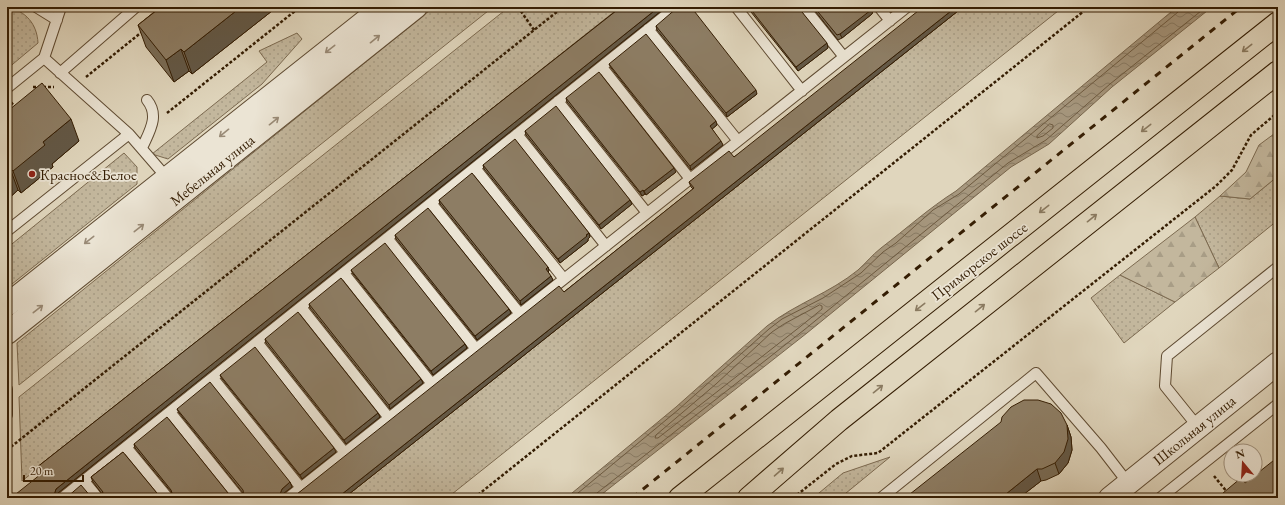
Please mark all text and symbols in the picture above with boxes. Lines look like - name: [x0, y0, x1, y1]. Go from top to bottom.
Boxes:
- one-way arrow: [370, 35, 381, 44]
- one-way arrow: [1242, 43, 1253, 52]
- one-way arrow: [325, 44, 336, 53]
- one-way arrow: [268, 116, 279, 125]
- one-way arrow: [1140, 124, 1151, 133]
- one-way arrow: [218, 129, 229, 138]
- street label: Мебельная улица: [166, 130, 258, 210]
- place label: Красное&Белое: [40, 165, 137, 184]
- marker: Красное&Белое: [27, 169, 37, 179]
- one-way arrow: [1038, 205, 1049, 213]
- one-way arrow: [1087, 214, 1098, 223]
- street label: Приморское шоссе: [927, 217, 1031, 305]
- one-way arrow: [134, 223, 145, 232]
- one-way arrow: [83, 236, 94, 244]
- one-way arrow: [915, 303, 925, 312]
- one-way arrow: [32, 304, 43, 313]
- one-way arrow: [974, 304, 985, 312]
- one-way arrow: [873, 385, 884, 393]
- street label: Школьная улица: [1149, 391, 1239, 469]
- north arrow: [1223, 443, 1263, 483]
- text: N: [1234, 445, 1246, 462]
- scale bar: [24, 457, 83, 483]
- text: 20 m: [30, 463, 54, 479]
- one-way arrow: [773, 468, 784, 477]

